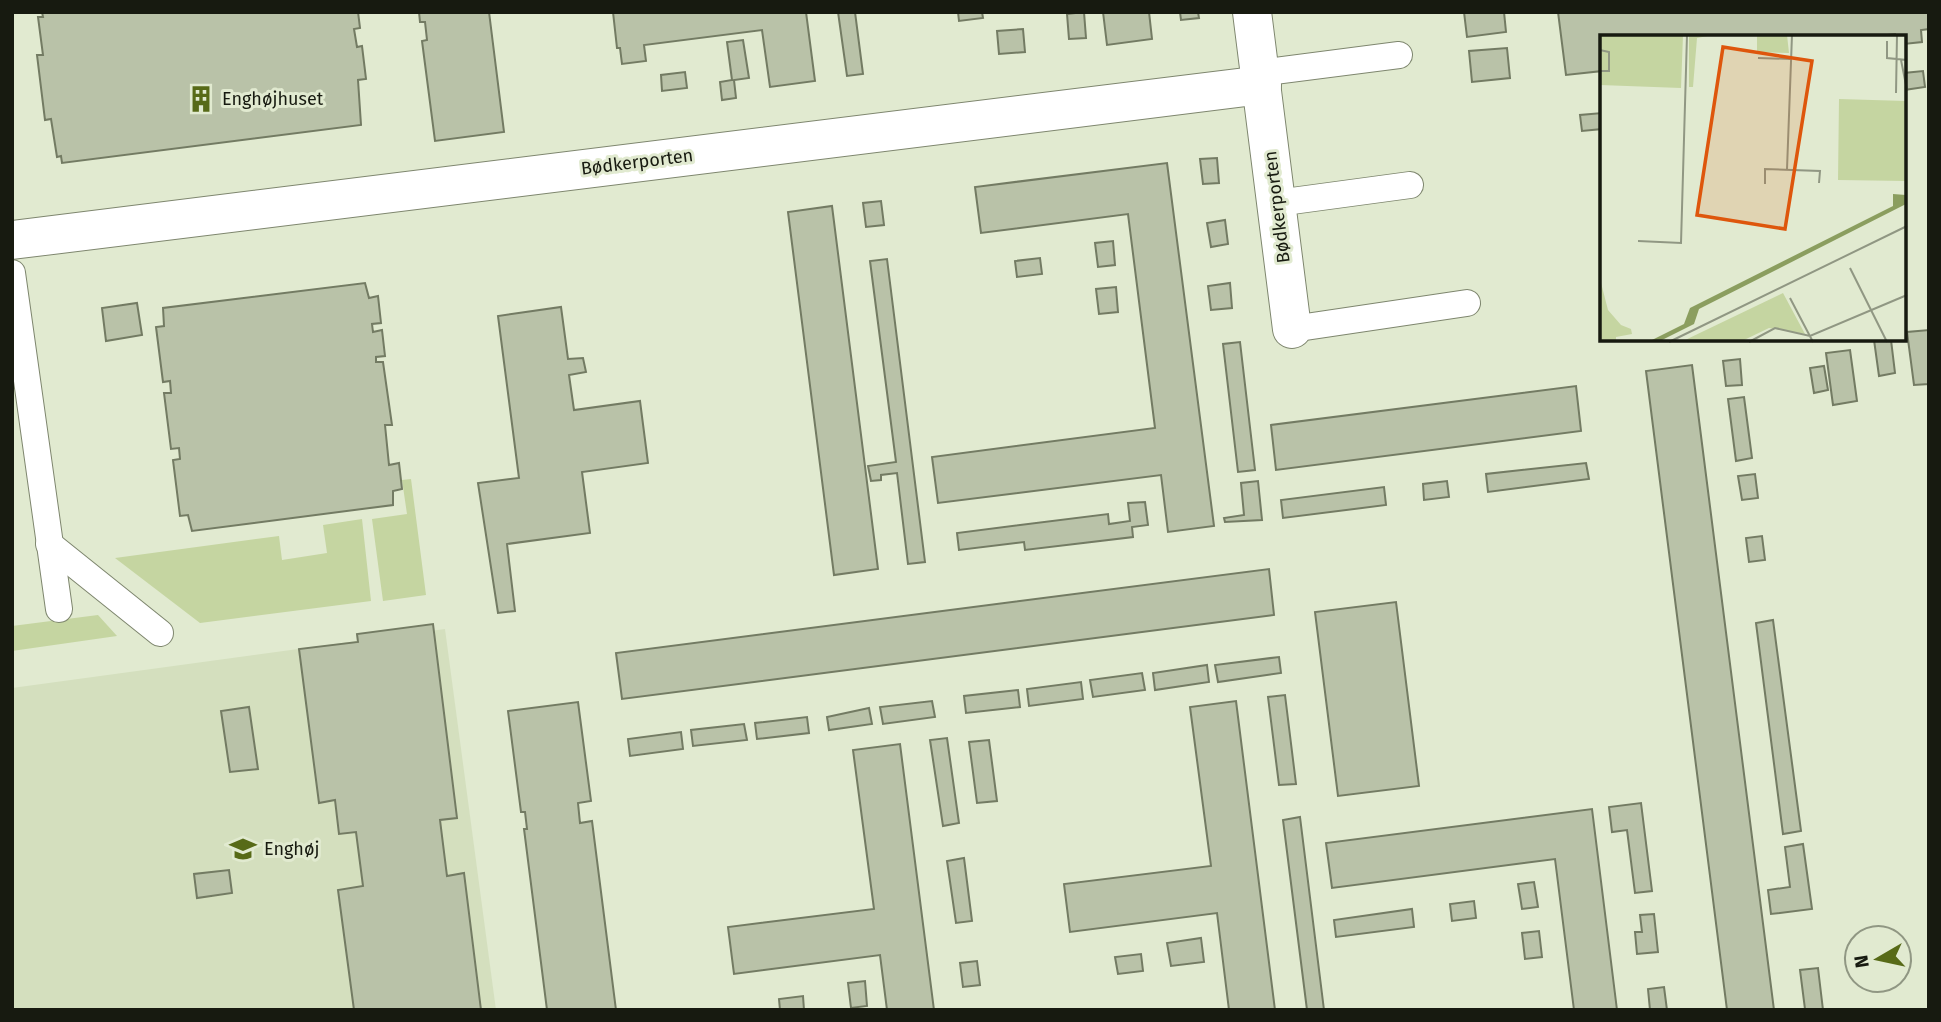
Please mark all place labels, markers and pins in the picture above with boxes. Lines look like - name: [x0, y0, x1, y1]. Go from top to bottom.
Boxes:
- building icon: Enghøjhuset: [186, 84, 216, 114]
- place label: Enghøjhuset: [222, 88, 324, 110]
- school or university icon: Enghøj: [228, 834, 258, 864]
- place label: Enghøj: [264, 838, 319, 860]

